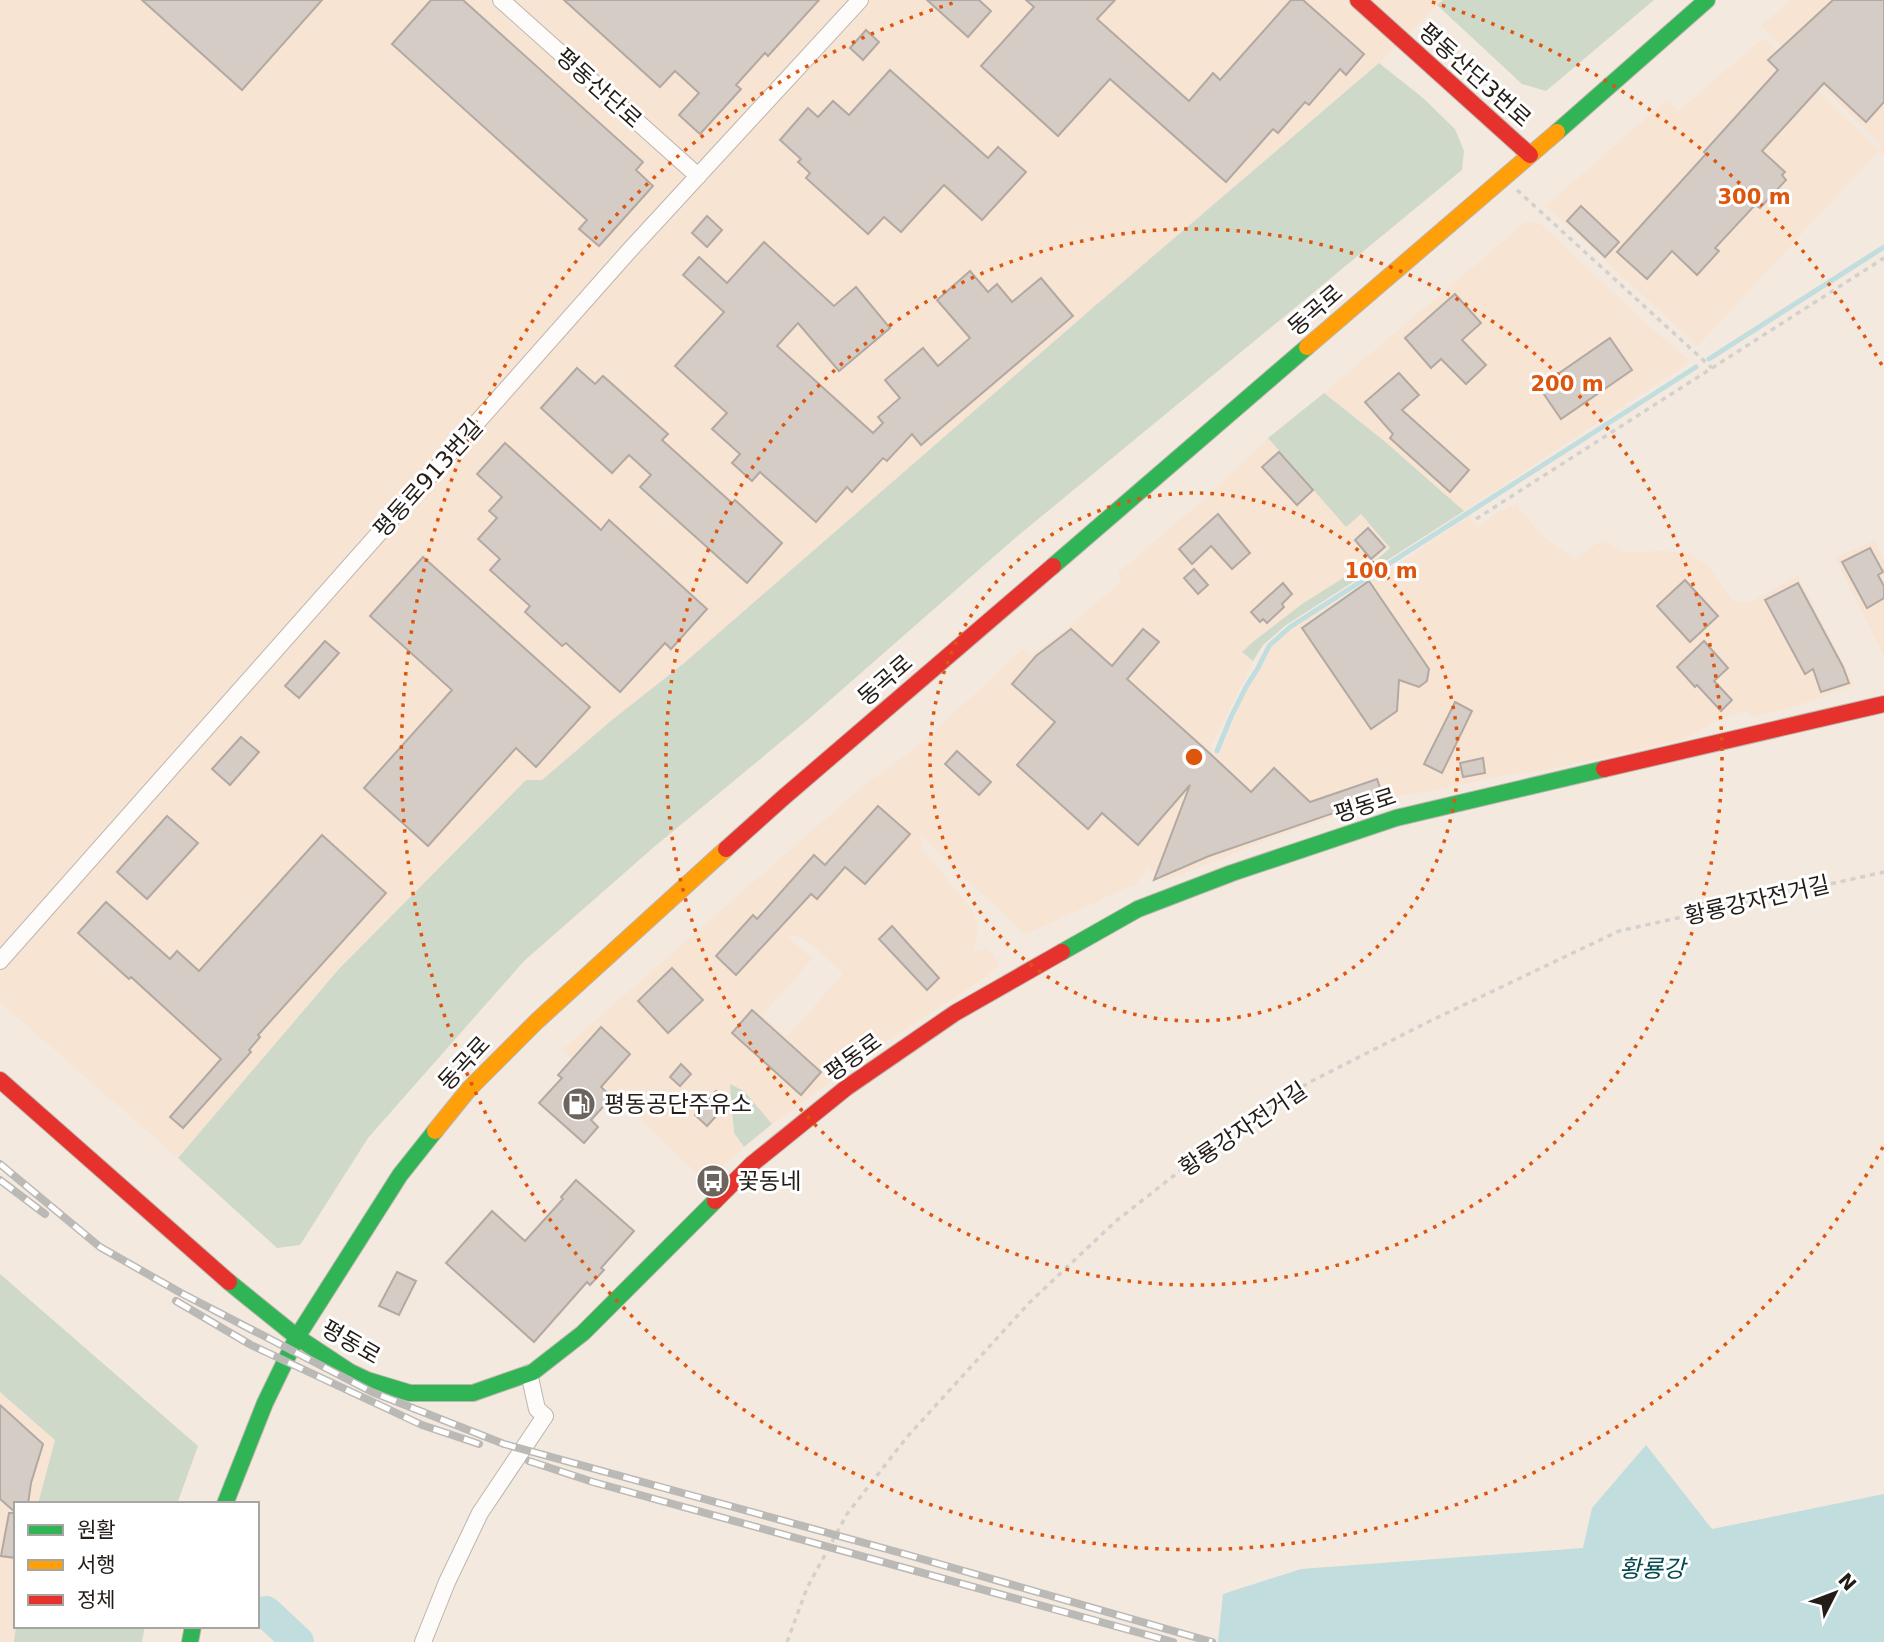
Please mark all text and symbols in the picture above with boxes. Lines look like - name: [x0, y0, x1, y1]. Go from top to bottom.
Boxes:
- street label: 평동산단3번로: [1414, 18, 1536, 132]
- street label: 평동산단로: [551, 43, 647, 133]
- text: 300 m: [1717, 185, 1791, 209]
- street label: 동곡로: [1283, 279, 1347, 341]
- text: 200 m: [1530, 372, 1604, 396]
- street label: 평동로913번길: [368, 414, 488, 542]
- text: 100 m: [1344, 559, 1418, 583]
- street label: 동곡로: [853, 649, 917, 711]
- centre of rings: [1182, 745, 1206, 769]
- street label: 평동로: [1331, 783, 1399, 827]
- street label: 황룡강자전거길: [1682, 871, 1832, 929]
- street label: 평동로: [820, 1028, 886, 1086]
- street label: 동곡로: [433, 1031, 495, 1095]
- street label: 황룡강자전거길: [1174, 1077, 1312, 1181]
- fuel station icon: 평동공단주유소: [560, 1085, 598, 1123]
- place label: 평동공단주유소: [604, 1091, 752, 1117]
- bus stop icon: 꽃동네: [694, 1162, 732, 1200]
- place label: 꽃동네: [738, 1168, 801, 1194]
- street label: 평동로: [317, 1315, 385, 1369]
- legend: [14, 1502, 259, 1628]
- text: 원활: [77, 1518, 116, 1542]
- text: 서행: [77, 1553, 116, 1577]
- water label: 황룡강: [1619, 1555, 1688, 1583]
- north arrow: [1800, 1558, 1870, 1628]
- text: N: [1834, 1568, 1861, 1595]
- text: 정체: [77, 1588, 116, 1612]

